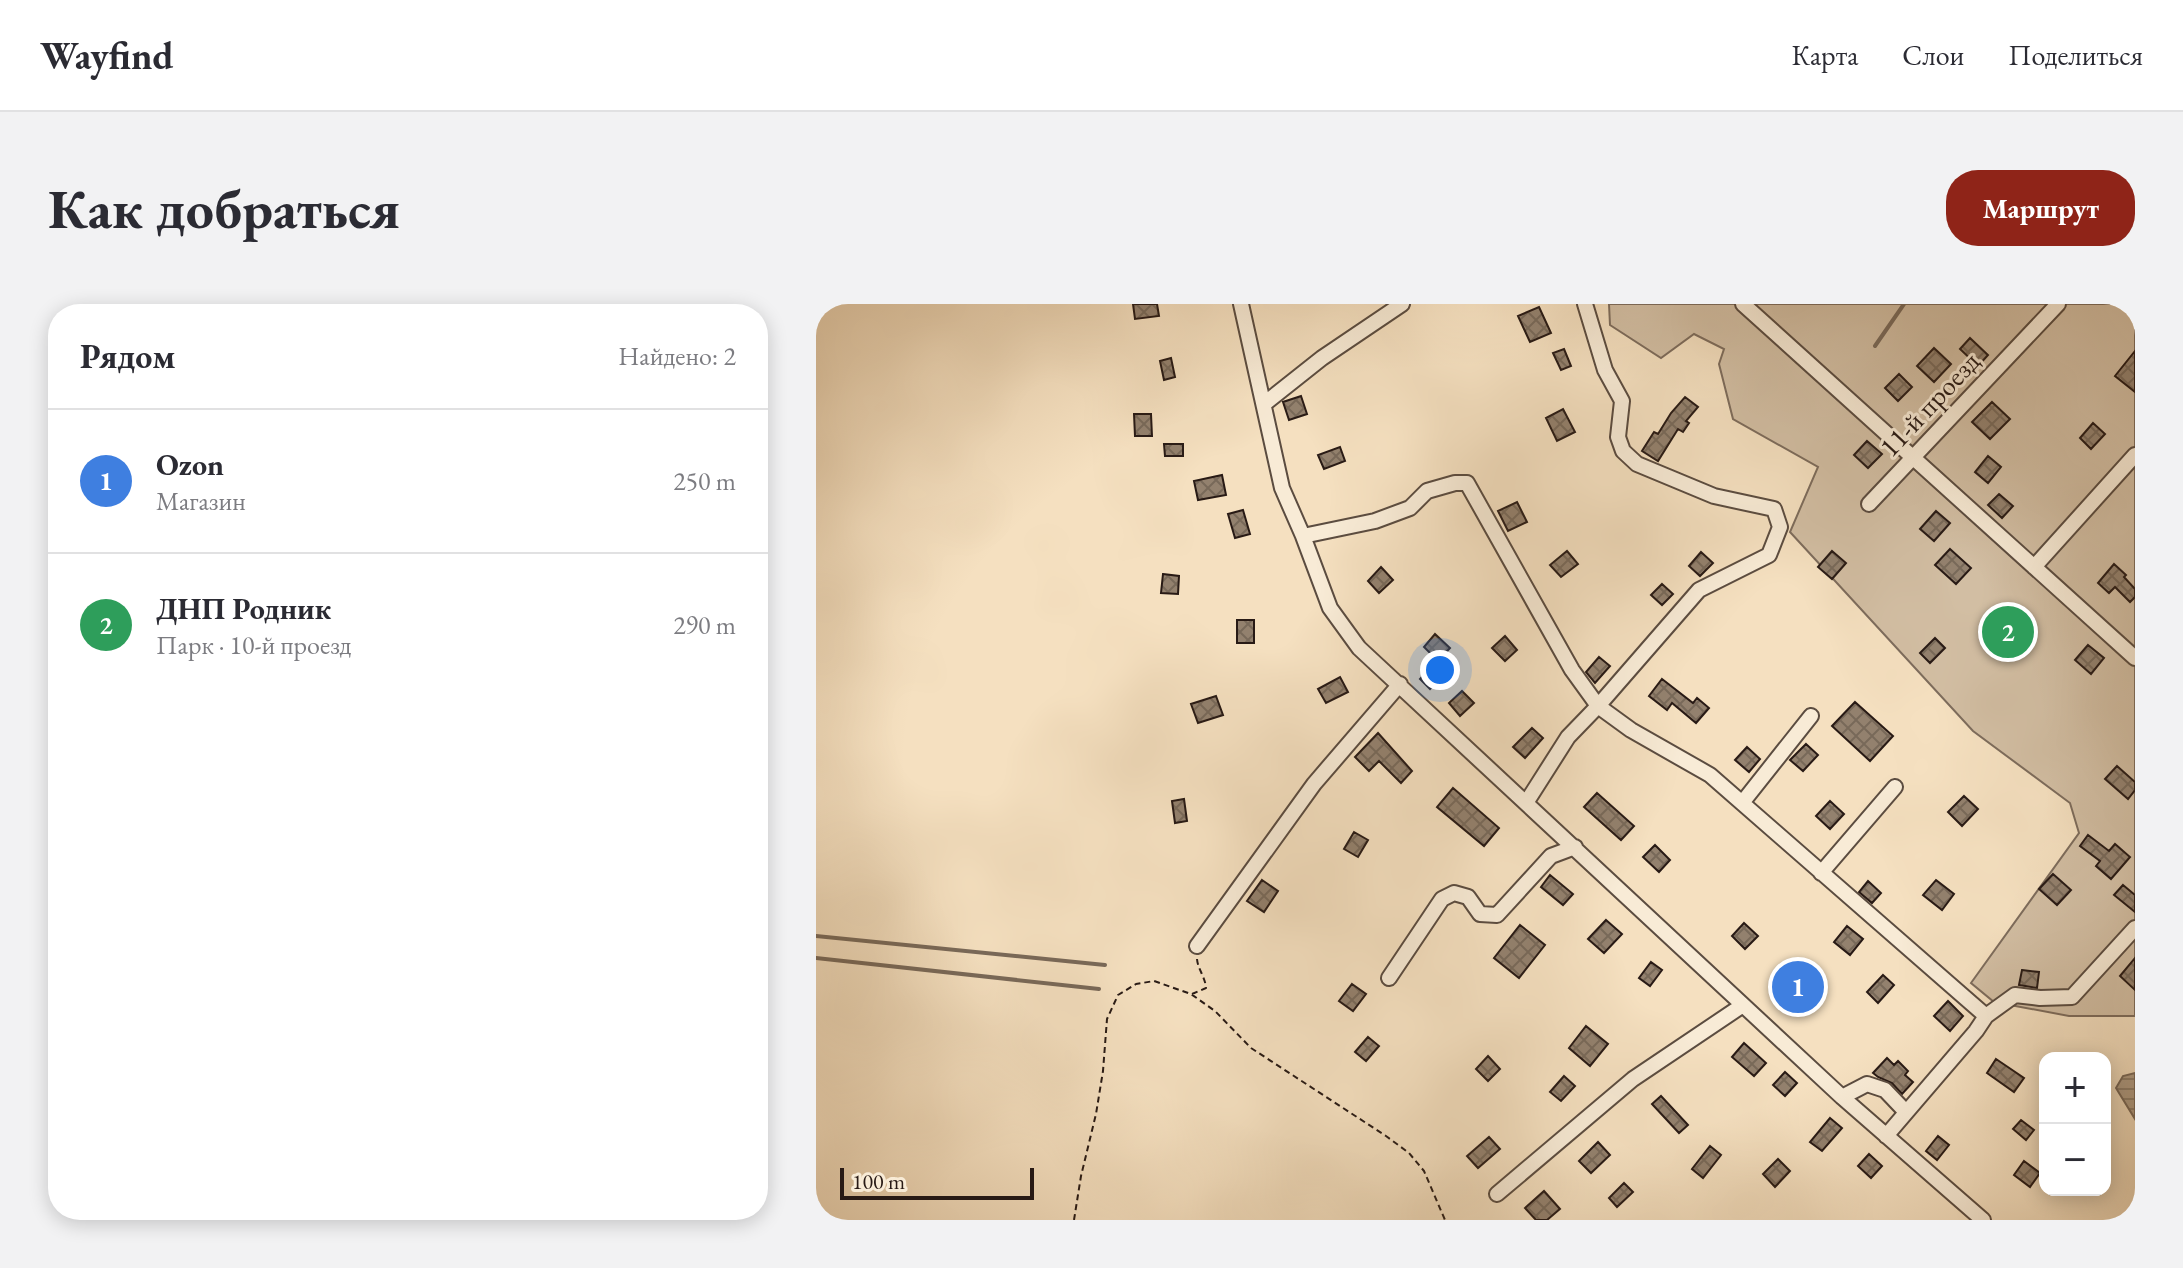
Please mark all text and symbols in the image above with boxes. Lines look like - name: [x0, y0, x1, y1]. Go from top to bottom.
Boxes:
- text: Wayfind: [40, 31, 174, 80]
- text: Карта: [1791, 37, 1858, 73]
- text: Слои: [1902, 37, 1964, 73]
- text: Поделиться: [2008, 37, 2143, 73]
- button: Маршрут: [1946, 170, 2135, 246]
- text: Как добраться: [48, 172, 400, 245]
- text: Рядом: [80, 334, 175, 378]
- text: Найдено: 2: [618, 339, 736, 373]
- street label: 11-й проезд: [1871, 344, 1987, 464]
- text: Ozon: [156, 445, 224, 484]
- text: 1: [99, 464, 113, 498]
- text: 250 m: [673, 464, 736, 498]
- text: Магазин: [156, 484, 246, 518]
- text: ДНП Родник: [156, 589, 331, 628]
- pin: 2: [1982, 602, 2034, 662]
- text: 2: [99, 608, 113, 642]
- text: 290 m: [673, 608, 736, 642]
- text: Парк · 10-й проезд: [156, 628, 351, 662]
- your location: [1420, 650, 1460, 690]
- pin: 1: [1772, 957, 1824, 1017]
- map controls: [2039, 1052, 2111, 1196]
- button: +: [2039, 1052, 2111, 1124]
- button: −: [2039, 1124, 2111, 1196]
- scale bar: [840, 1164, 1034, 1200]
- text: 100 m: [852, 1167, 905, 1196]

